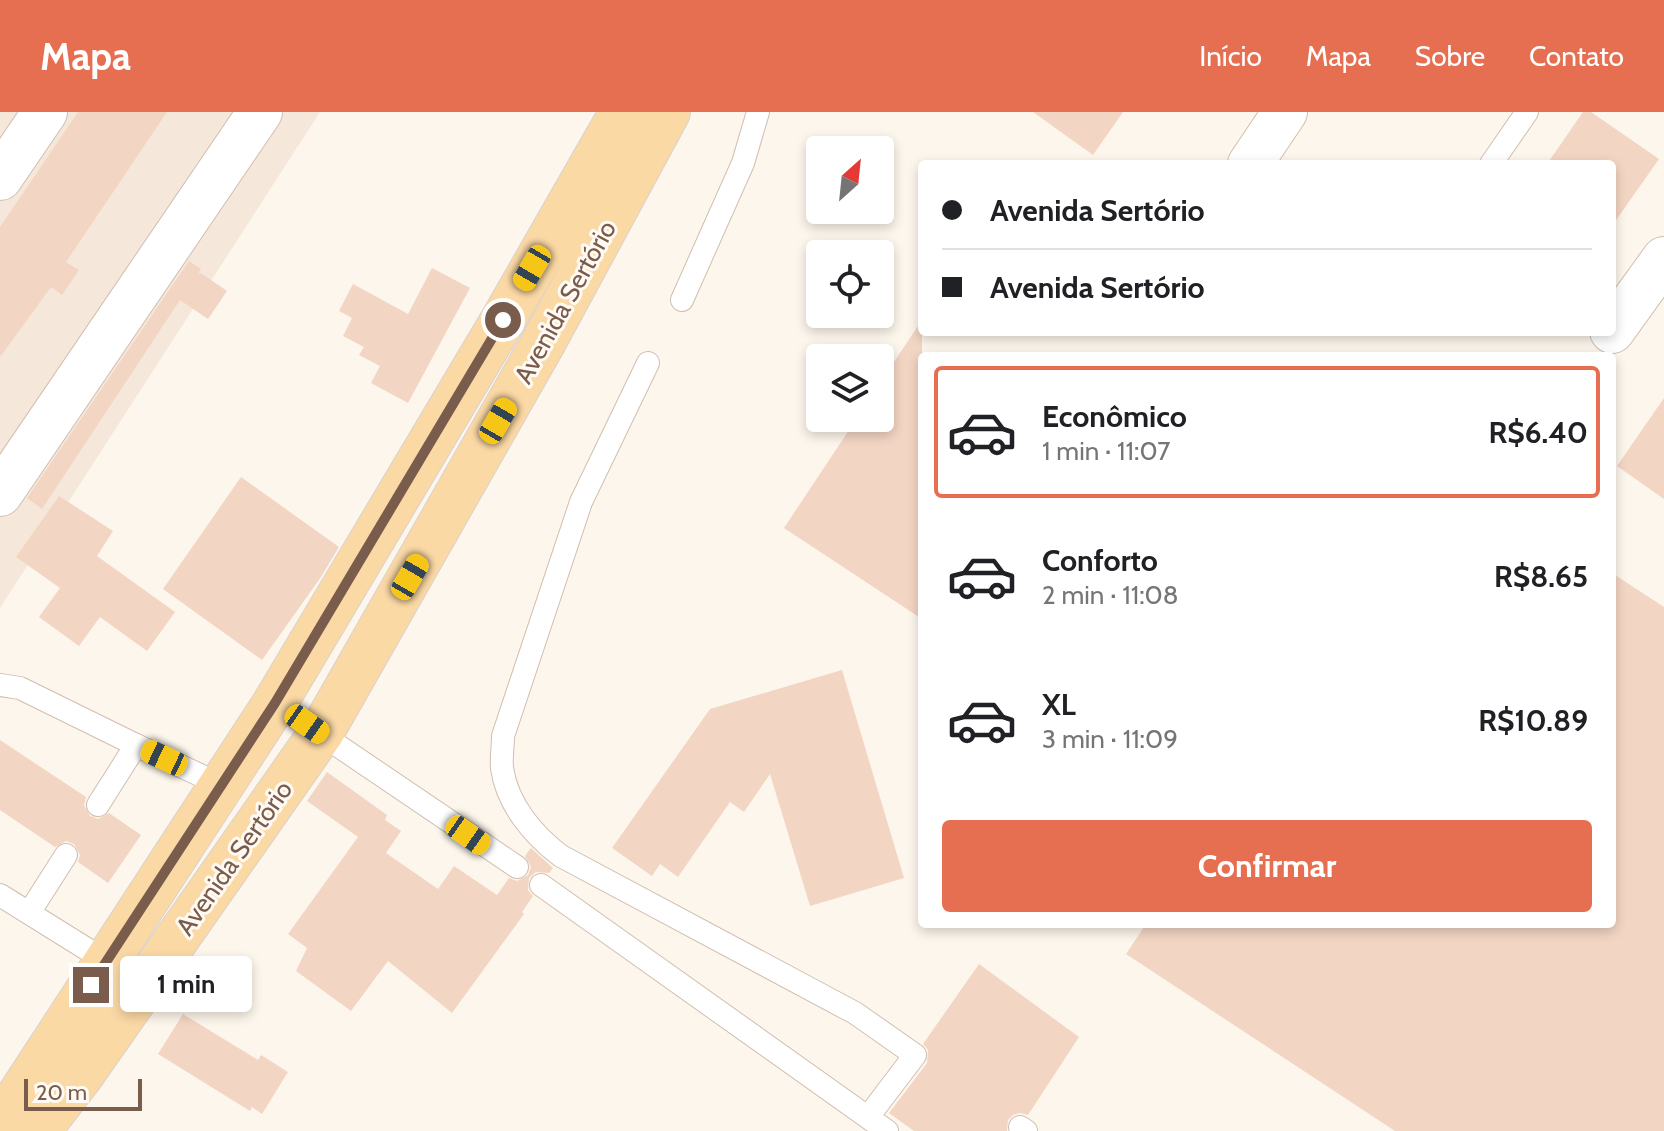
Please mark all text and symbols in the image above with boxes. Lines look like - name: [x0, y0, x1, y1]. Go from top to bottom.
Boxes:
- text: Mapa: [40, 33, 131, 80]
- text: Início: [1199, 39, 1262, 73]
- text: Mapa: [1306, 39, 1371, 73]
- text: Sobre: [1415, 39, 1485, 73]
- text: Contato: [1529, 39, 1624, 73]
- north arrow: [806, 136, 894, 224]
- map controls: [806, 136, 894, 432]
- text: Avenida Sertório: [990, 192, 1205, 229]
- street label: Avenida Sertório: [507, 215, 623, 389]
- button: locate: [806, 240, 894, 328]
- car: [510, 241, 554, 295]
- text: Avenida Sertório: [990, 269, 1205, 306]
- route start: [485, 302, 521, 338]
- button: layers: [806, 344, 894, 432]
- car: [476, 394, 520, 448]
- icon: car: [946, 396, 1018, 468]
- text: Econômico: [1042, 398, 1187, 435]
- text: R$6.40: [1488, 414, 1588, 451]
- text: 1 min · 11:07: [1042, 435, 1170, 467]
- icon: car: [946, 540, 1018, 612]
- text: Conforto: [1042, 542, 1158, 579]
- car: [388, 550, 432, 604]
- text: R$8.65: [1494, 558, 1588, 595]
- text: 2 min · 11:08: [1042, 579, 1178, 611]
- icon: car: [946, 684, 1018, 756]
- text: XL: [1042, 686, 1076, 723]
- car: [280, 700, 334, 748]
- text: R$10.89: [1478, 702, 1588, 739]
- text: 3 min · 11:09: [1042, 723, 1178, 755]
- car: [137, 737, 191, 779]
- street label: Avenida Sertório: [169, 774, 299, 942]
- car: [441, 811, 495, 859]
- button: Confirmar: [942, 820, 1592, 912]
- callout: 1 min: [119, 957, 251, 1013]
- route end: [73, 967, 109, 1003]
- text: 1 min: [157, 968, 215, 1000]
- scale bar: [24, 1075, 142, 1111]
- text: 20 m: [36, 1079, 87, 1106]

